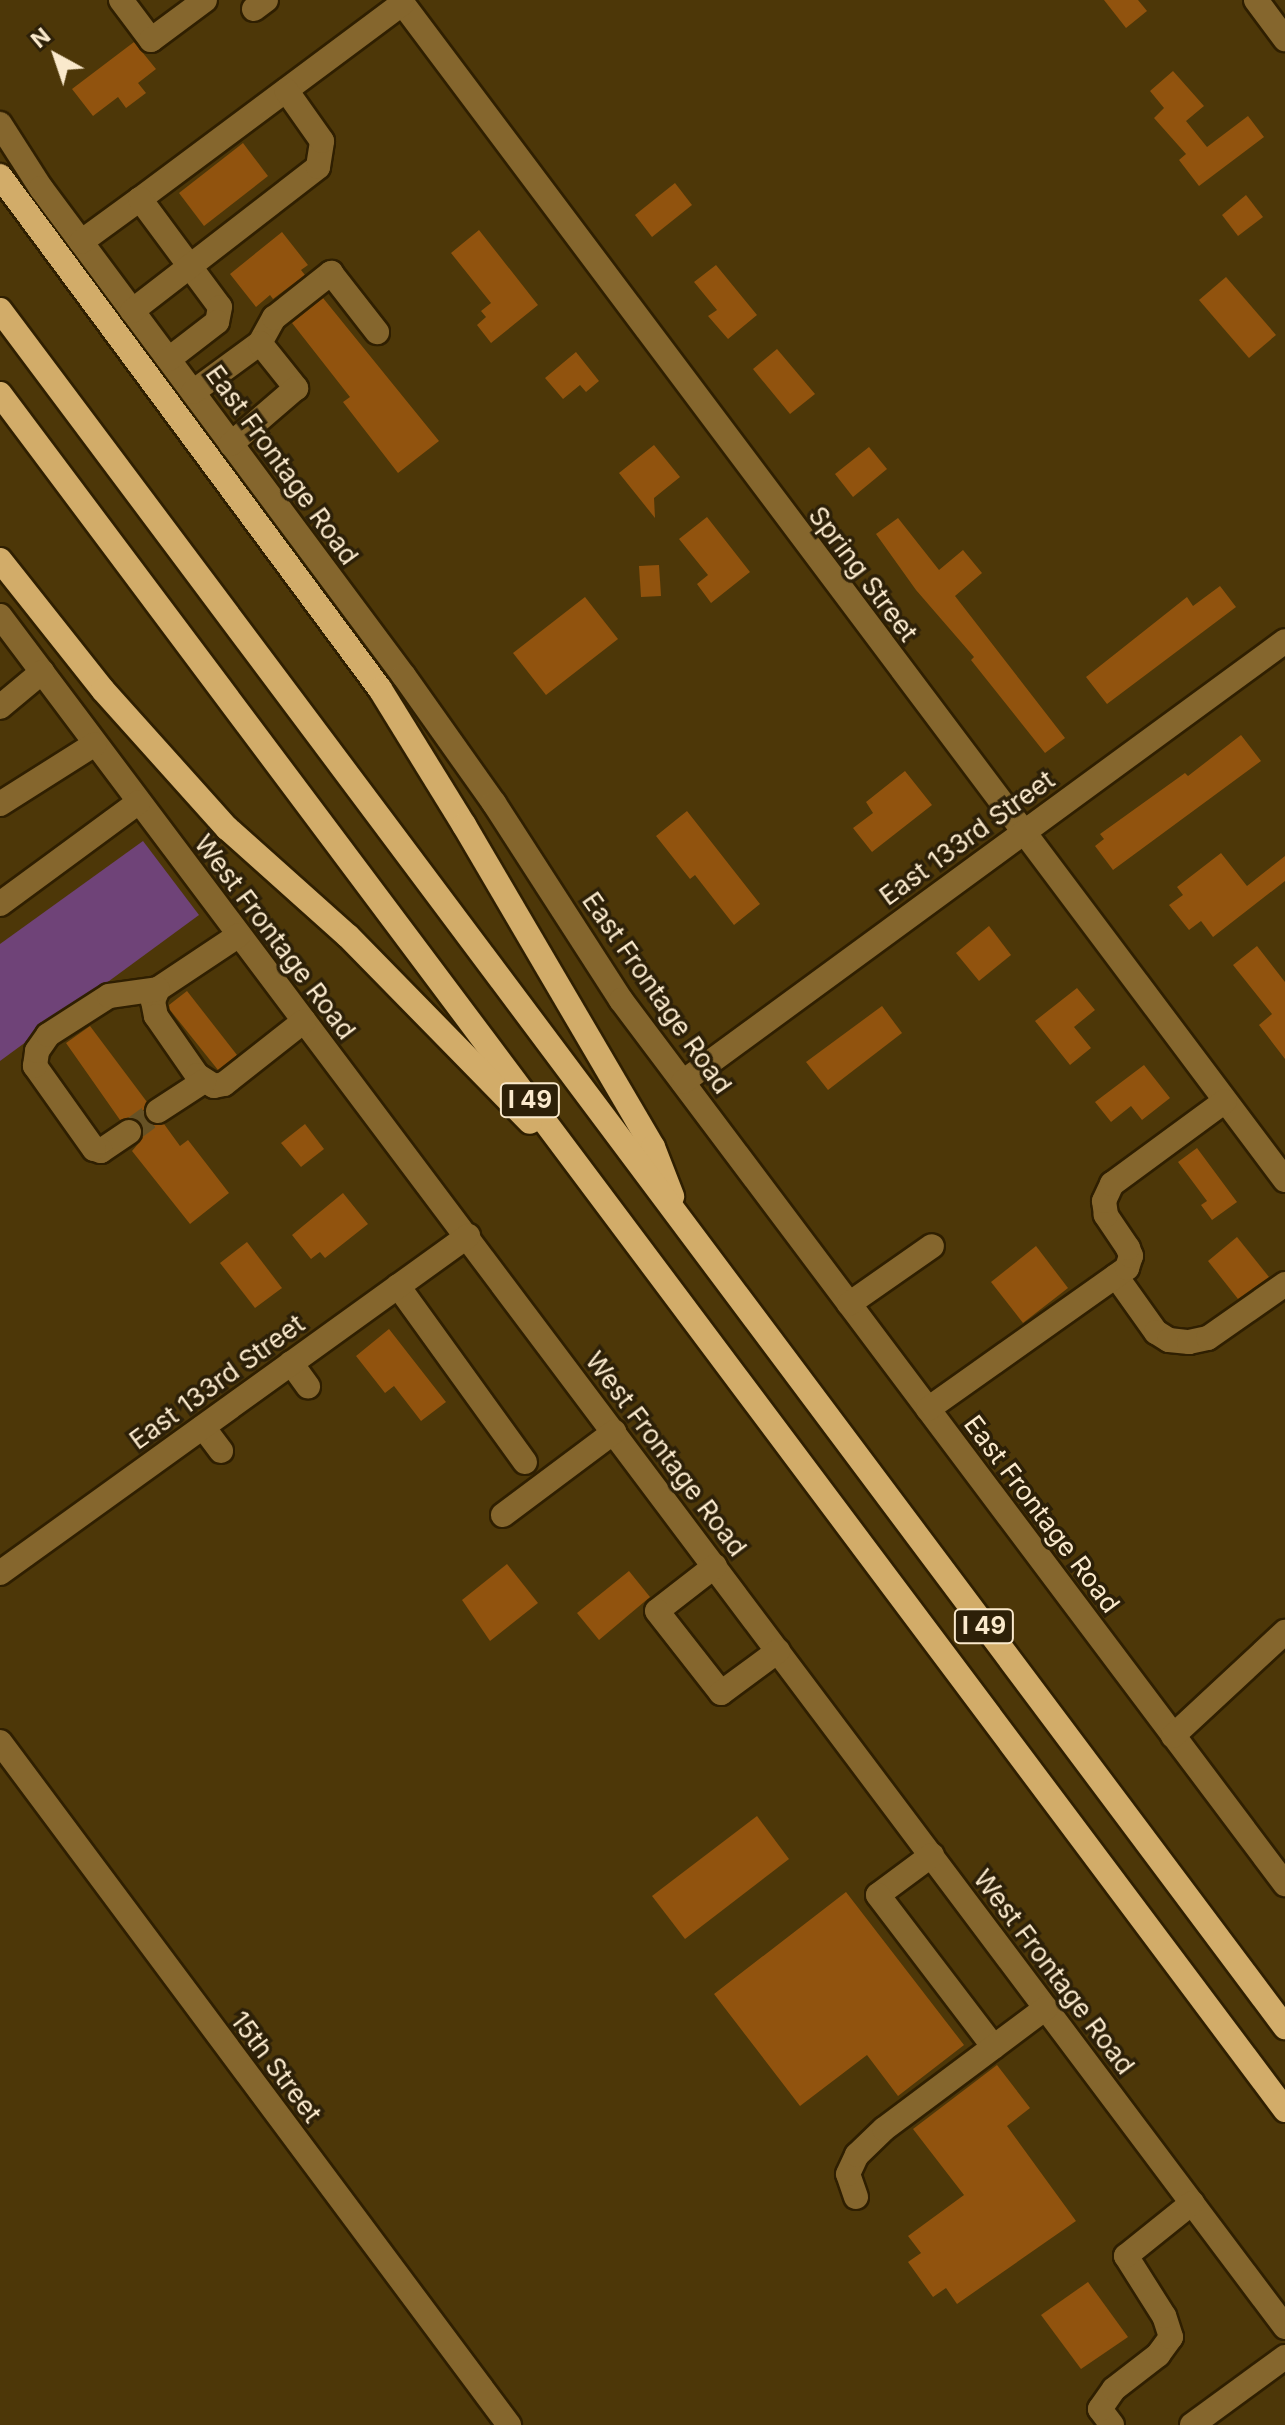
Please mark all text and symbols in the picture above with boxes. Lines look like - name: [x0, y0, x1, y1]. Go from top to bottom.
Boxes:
- north arrow: [16, 16, 96, 96]
- text: N: [26, 22, 55, 53]
- street label: East Frontage Road: [199, 359, 365, 571]
- street label: Spring Street: [802, 500, 924, 648]
- street label: East 133rd Street: [874, 764, 1060, 912]
- street label: West Frontage Road: [188, 828, 362, 1046]
- street label: East Frontage Road: [576, 886, 738, 1100]
- road number: I 49: [498, 1080, 562, 1120]
- street label: East 133rd Street: [124, 1308, 310, 1456]
- street label: West Frontage Road: [579, 1345, 753, 1563]
- street label: East Frontage Road: [958, 1409, 1126, 1619]
- road number: I 49: [952, 1606, 1016, 1646]
- street label: West Frontage Road: [967, 1863, 1141, 2081]
- street label: 15th Street: [224, 2005, 328, 2129]

